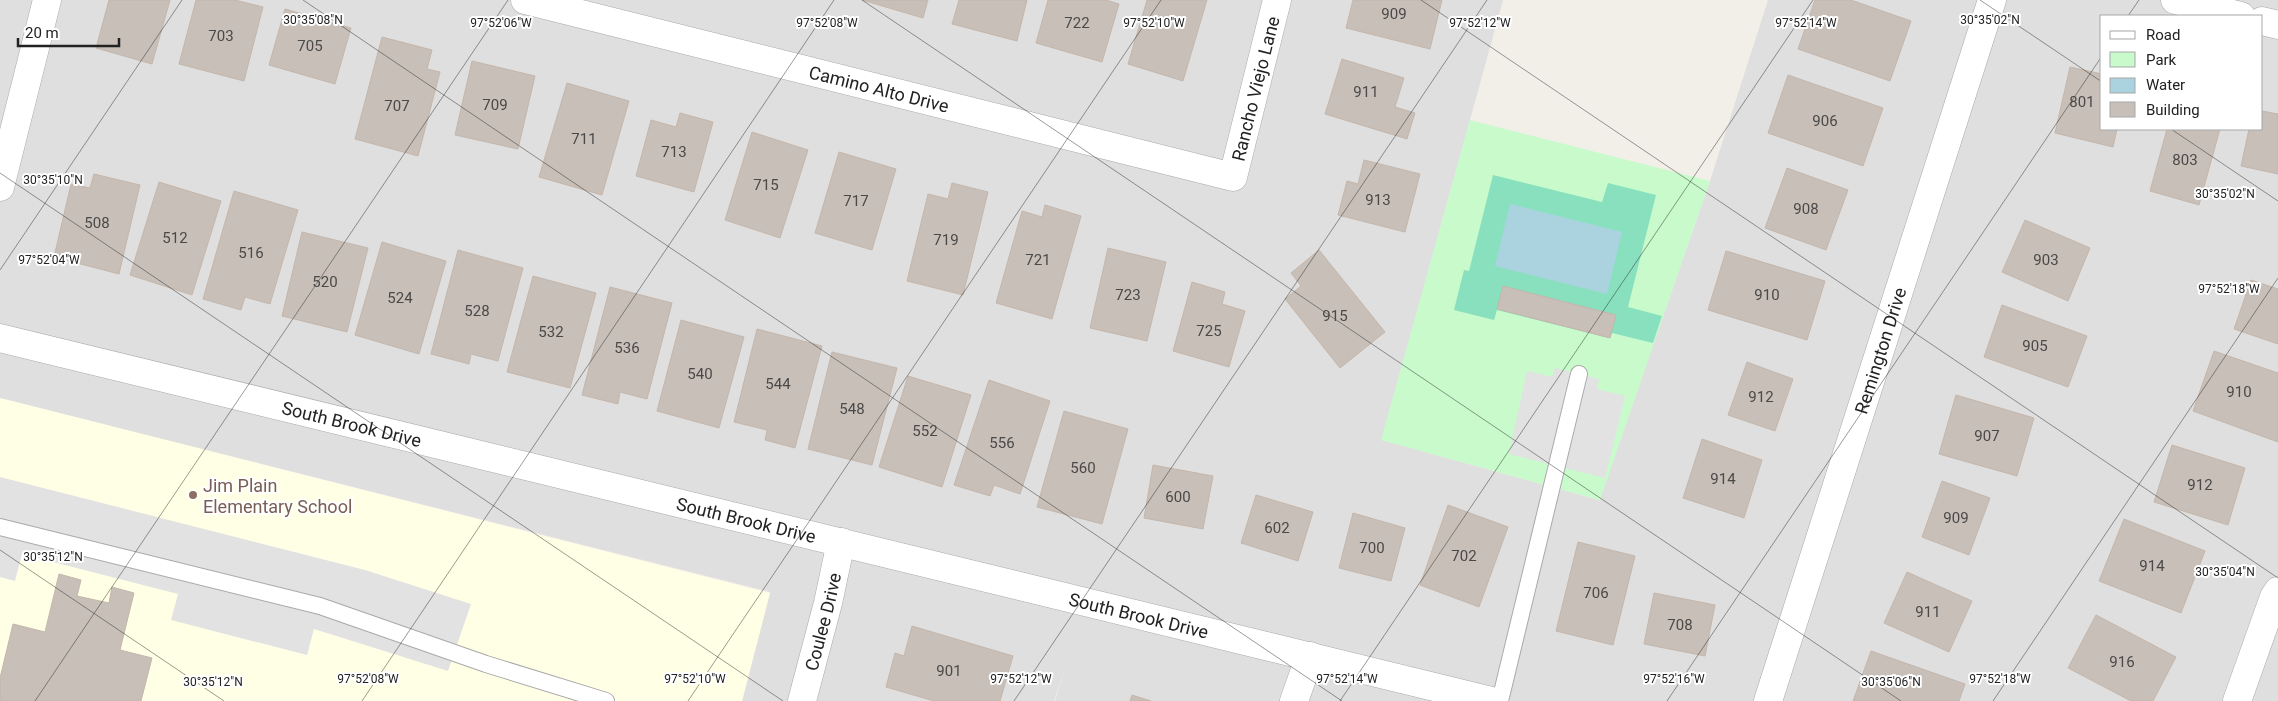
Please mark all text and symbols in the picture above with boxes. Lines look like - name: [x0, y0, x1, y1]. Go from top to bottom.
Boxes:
- house number: 909: [1381, 5, 1407, 23]
- text: 30°35'08"N: [283, 13, 343, 27]
- text: 30°35'02"N: [1960, 13, 2020, 27]
- house number: 722: [1064, 14, 1090, 32]
- street label: Rancho Viejo Lane: [1227, 14, 1283, 163]
- scale bar: [18, 15, 119, 47]
- legend: [2100, 15, 2263, 130]
- text: 97°52'06"W: [470, 16, 532, 30]
- text: 97°52'08"W: [796, 16, 858, 30]
- text: 97°52'10"W: [1123, 16, 1185, 30]
- text: 97°52'12"W: [1449, 16, 1511, 30]
- text: 97°52'14"W: [1775, 16, 1837, 30]
- text: 20 m: [25, 24, 59, 42]
- text: Road: [2146, 26, 2180, 44]
- house number: 703: [208, 27, 234, 45]
- house number: 705: [297, 37, 323, 55]
- text: Park: [2146, 51, 2177, 69]
- street label: Camino Alto Drive: [807, 61, 951, 116]
- text: Water: [2146, 76, 2185, 94]
- house number: 911: [1353, 83, 1379, 101]
- house number: 801: [2069, 93, 2095, 111]
- house number: 709: [482, 96, 508, 114]
- house number: 707: [384, 97, 410, 115]
- text: Building: [2146, 101, 2200, 119]
- house number: 906: [1812, 112, 1838, 130]
- house number: 711: [571, 130, 597, 148]
- house number: 713: [661, 143, 687, 161]
- house number: 803: [2172, 151, 2198, 169]
- text: 30°35'10"N: [23, 173, 83, 187]
- house number: 715: [753, 176, 779, 194]
- text: 30°35'02"N: [2195, 187, 2255, 201]
- house number: 913: [1365, 191, 1391, 209]
- house number: 717: [843, 192, 869, 210]
- house number: 908: [1793, 200, 1819, 218]
- house number: 508: [84, 214, 110, 232]
- house number: 512: [162, 229, 188, 247]
- house number: 719: [933, 231, 959, 249]
- house number: 516: [238, 244, 264, 262]
- house number: 721: [1025, 251, 1051, 269]
- house number: 903: [2033, 251, 2059, 269]
- text: 97°52'04"W: [18, 253, 80, 267]
- house number: 520: [312, 273, 338, 291]
- text: 97°52'18"W: [2198, 282, 2260, 296]
- street label: Remington Drive: [1850, 285, 1910, 416]
- house number: 723: [1115, 286, 1141, 304]
- house number: 910: [1754, 286, 1780, 304]
- house number: 524: [387, 289, 413, 307]
- house number: 528: [464, 302, 490, 320]
- house number: 915: [1322, 307, 1348, 325]
- house number: 725: [1196, 322, 1222, 340]
- house number: 532: [538, 323, 564, 341]
- house number: 905: [2022, 337, 2048, 355]
- house number: 536: [614, 339, 640, 357]
- house number: 540: [687, 365, 713, 383]
- house number: 544: [765, 375, 791, 393]
- house number: 910: [2226, 383, 2252, 401]
- house number: 912: [1748, 388, 1774, 406]
- street label: South Brook Drive: [280, 396, 424, 451]
- house number: 548: [839, 400, 865, 418]
- house number: 552: [912, 422, 938, 440]
- house number: 907: [1974, 427, 2000, 445]
- house number: 556: [989, 434, 1015, 452]
- house number: 560: [1070, 459, 1096, 477]
- house number: 914: [1710, 470, 1736, 488]
- place label: Jim Plain Elementary School: [203, 475, 352, 517]
- house number: 912: [2187, 476, 2213, 494]
- house number: 600: [1165, 488, 1191, 506]
- marker: Jim Plain Elementary School: [187, 489, 199, 501]
- street label: South Brook Drive: [674, 492, 818, 547]
- house number: 909: [1943, 509, 1969, 527]
- house number: 602: [1264, 519, 1290, 537]
- house number: 700: [1359, 539, 1385, 557]
- house number: 702: [1451, 547, 1477, 565]
- text: 30°35'12"N: [23, 550, 83, 564]
- house number: 914: [2139, 557, 2165, 575]
- text: 30°35'04"N: [2195, 565, 2255, 579]
- street label: Coulee Drive: [800, 571, 845, 673]
- house number: 706: [1583, 584, 1609, 602]
- street label: South Brook Drive: [1067, 588, 1211, 642]
- house number: 911: [1915, 603, 1941, 621]
- house number: 708: [1667, 616, 1693, 634]
- house number: 916: [2109, 653, 2135, 671]
- house number: 901: [936, 662, 962, 680]
- text: 97°52'08"W: [337, 672, 399, 686]
- text: 97°52'10"W: [664, 672, 726, 686]
- text: 97°52'12"W: [990, 672, 1052, 686]
- text: 97°52'14"W: [1316, 672, 1378, 686]
- text: 97°52'16"W: [1643, 672, 1705, 686]
- text: 97°52'18"W: [1969, 672, 2031, 686]
- text: 30°35'12"N: [183, 675, 243, 689]
- text: 30°35'06"N: [1861, 675, 1921, 689]

